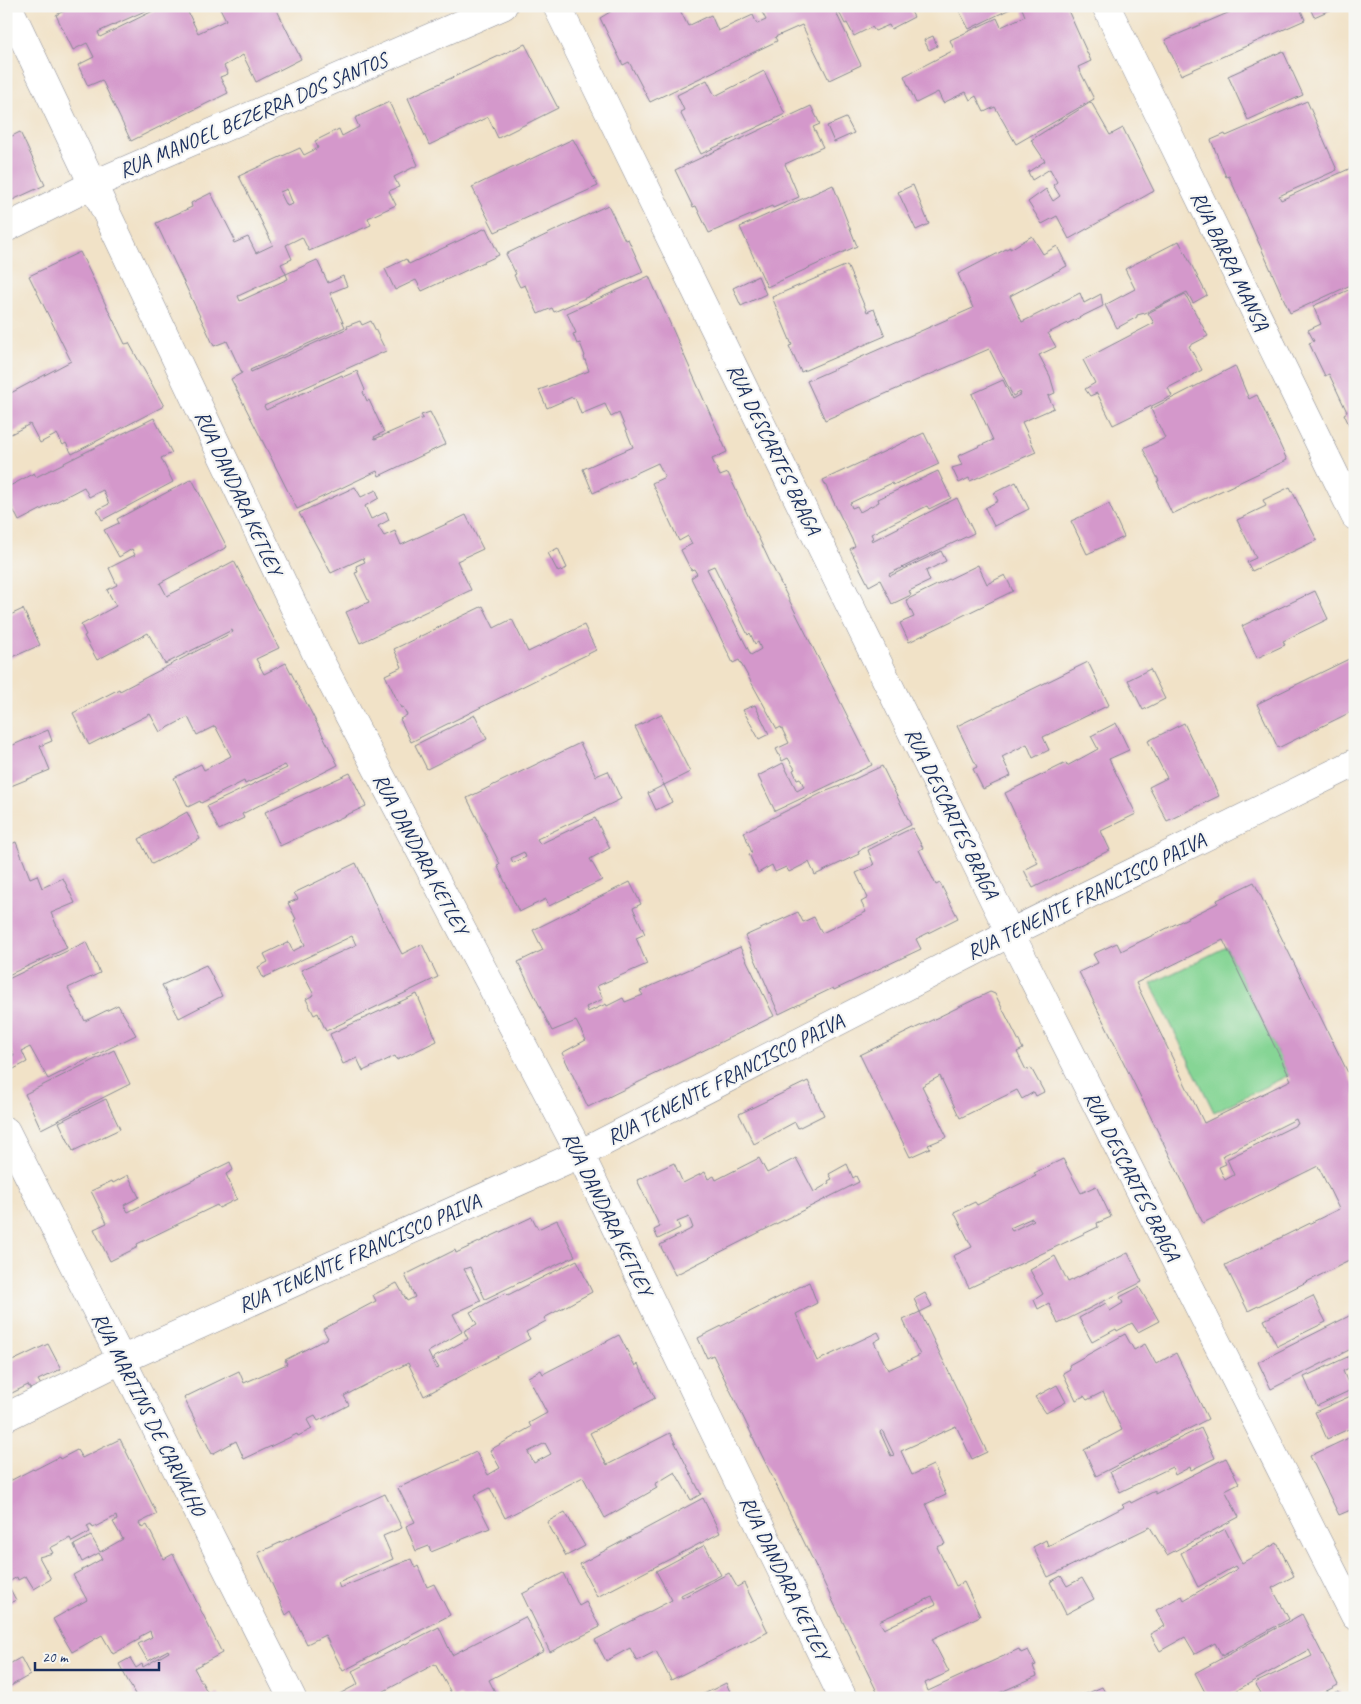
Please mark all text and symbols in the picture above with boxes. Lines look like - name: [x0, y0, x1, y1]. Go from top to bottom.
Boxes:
- street label: RUA MANOEL BEZERRA DOS SANTOS: [115, 45, 394, 183]
- street label: RUA BARRA MANSA: [1185, 187, 1275, 335]
- street label: RUA DESCARTES BRAGA: [721, 359, 827, 540]
- street label: RUA DANDARA KETLEY: [189, 406, 290, 583]
- street label: RUA DESCARTES BRAGA: [899, 723, 1005, 904]
- street label: RUA DANDARA KETLEY: [367, 769, 476, 942]
- street label: RUA TENENTE FRANCISCO PAIVA: [962, 827, 1210, 965]
- street label: RUA TENENTE FRANCISCO PAIVA: [602, 1008, 848, 1150]
- street label: RUA DESCARTES BRAGA: [1078, 1087, 1187, 1266]
- street label: RUA DANDARA KETLEY: [557, 1128, 660, 1303]
- street label: RUA TENENTE FRANCISCO PAIVA: [234, 1188, 485, 1318]
- street label: RUA MARTINS DE CARVALHO: [86, 1308, 213, 1522]
- street label: RUA DANDARA KETLEY: [734, 1492, 837, 1667]
- scale bar: [35, 1639, 159, 1671]
- text: 20 m: [42, 1648, 69, 1667]

